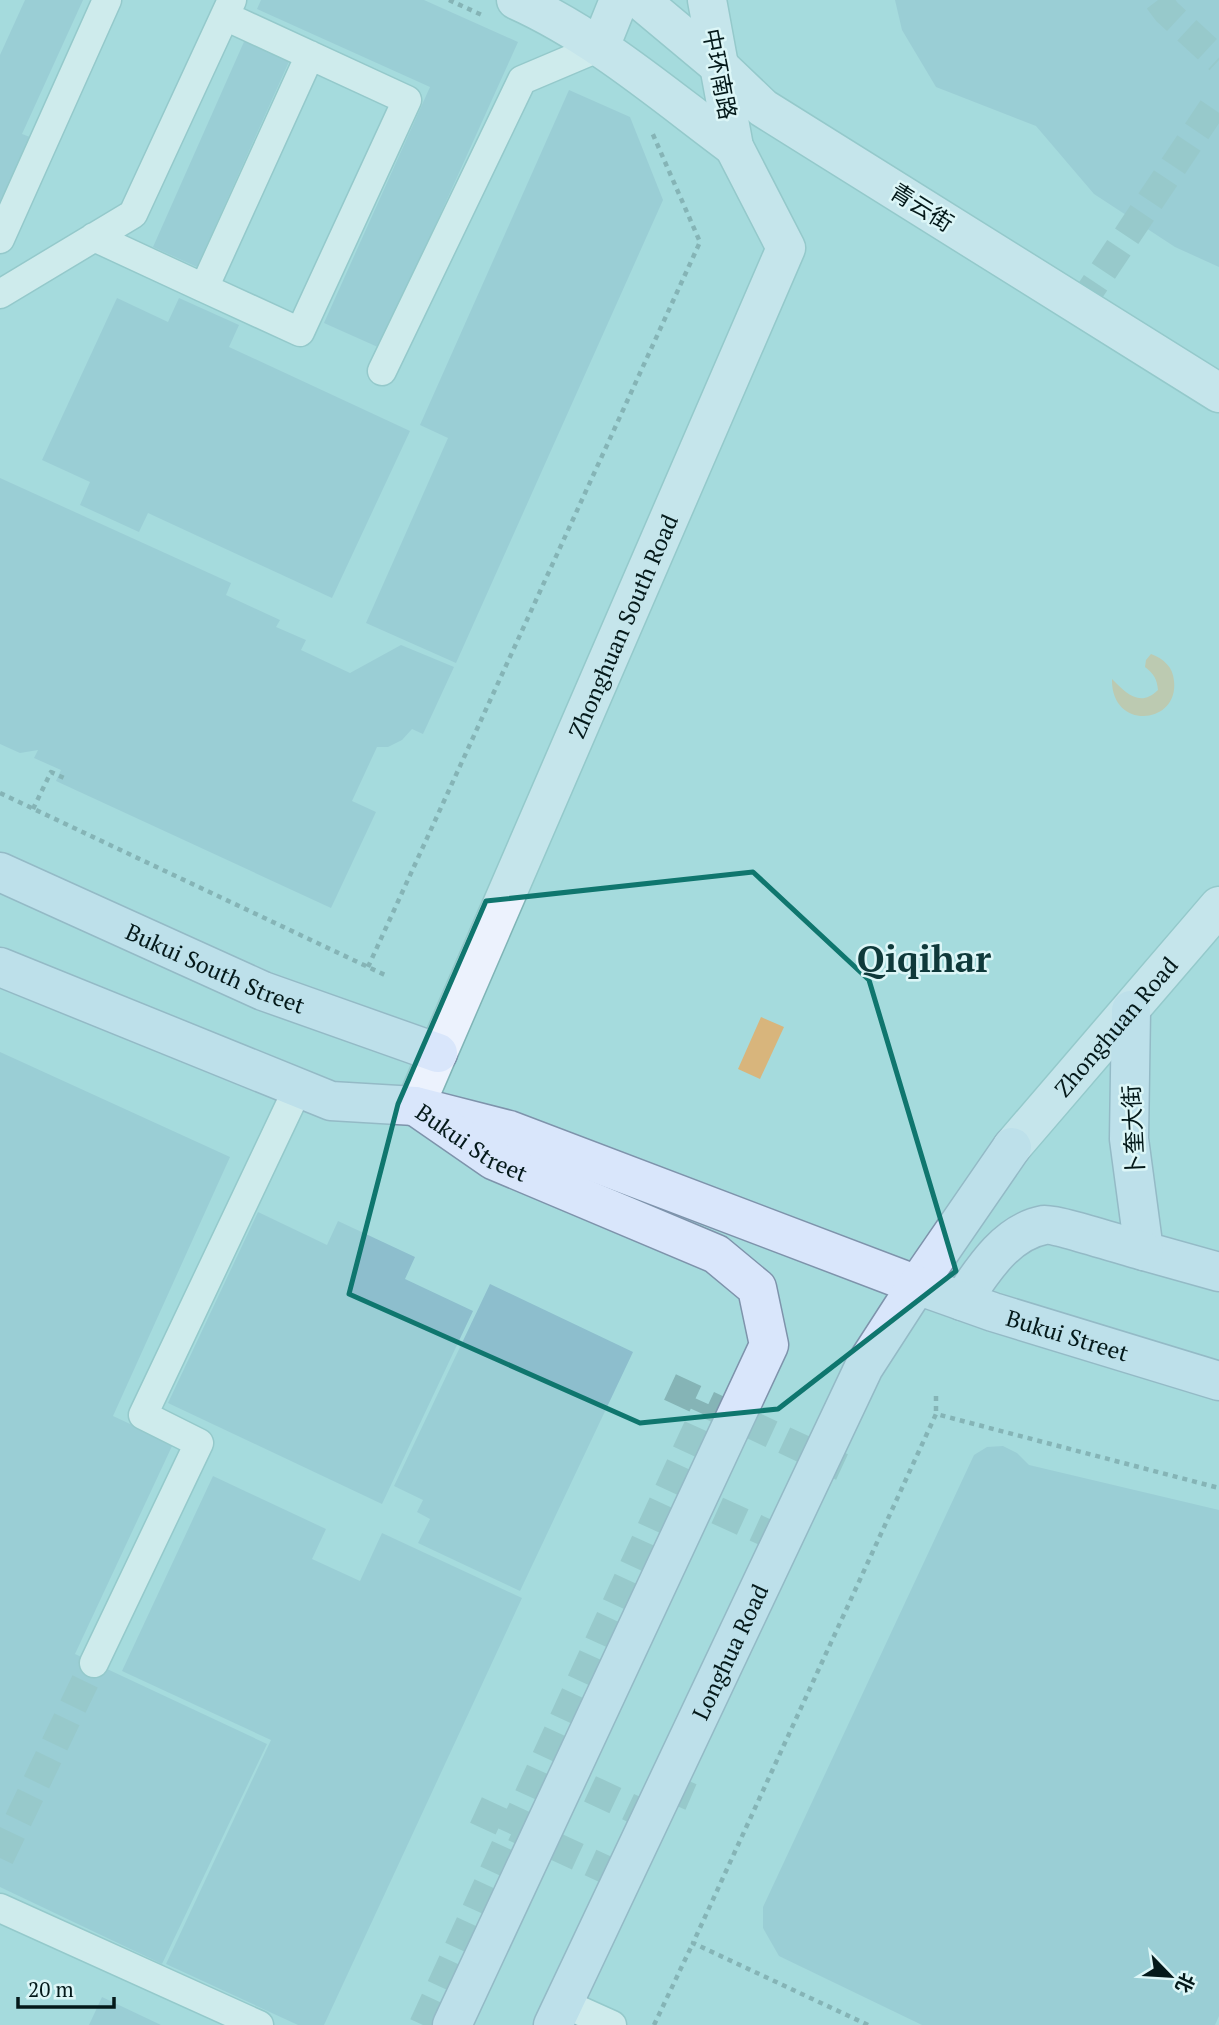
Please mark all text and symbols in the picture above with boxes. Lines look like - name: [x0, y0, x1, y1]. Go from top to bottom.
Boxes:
- street label: 中环南路: [696, 26, 744, 122]
- street label: 青云街: [885, 176, 959, 238]
- street label: Zhonghuan South Road: [561, 509, 685, 743]
- street label: Bukui South Street: [121, 916, 310, 1020]
- district label: Qiqihar: [857, 934, 991, 983]
- street label: Zhonghuan Road: [1047, 950, 1185, 1103]
- street label: 卜奎大街: [1115, 1084, 1151, 1178]
- street label: Bukui Street: [410, 1096, 533, 1189]
- street label: Bukui Street: [1003, 1301, 1133, 1368]
- street label: Longhua Road: [684, 1579, 775, 1724]
- north arrow: [1135, 1941, 1205, 2011]
- scale bar: [18, 1966, 114, 2010]
- text: 北: [1171, 1969, 1201, 1997]
- text: 20 m: [28, 1975, 74, 2003]

